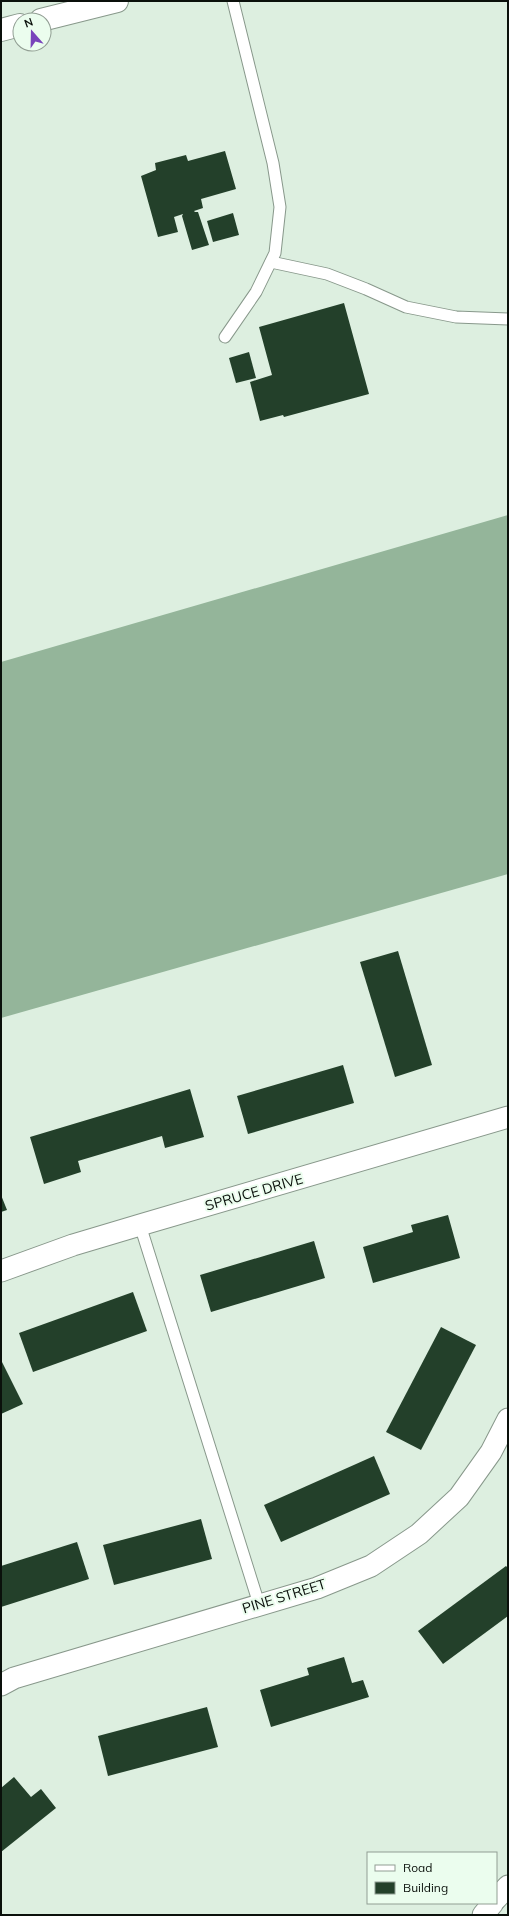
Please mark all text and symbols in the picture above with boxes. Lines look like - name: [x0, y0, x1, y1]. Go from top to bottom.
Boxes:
- north arrow: [12, 12, 52, 52]
- text: N: [22, 15, 35, 31]
- street label: SPRUCE DRIVE: [203, 1169, 305, 1215]
- street label: PINE STREET: [240, 1575, 328, 1617]
- legend: [367, 1852, 497, 1904]
- text: Road: [403, 1860, 432, 1875]
- text: Building: [403, 1880, 448, 1895]

